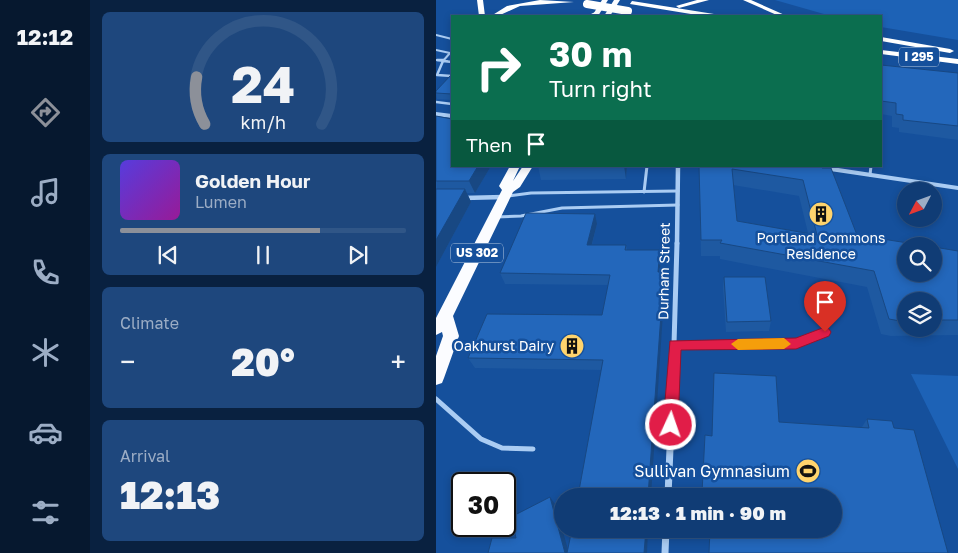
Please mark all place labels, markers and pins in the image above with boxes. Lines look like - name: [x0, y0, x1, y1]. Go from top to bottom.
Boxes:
- building icon: Portland Commons Residence: [808, 201, 834, 227]
- place label: Portland Commons Residence: [756, 229, 886, 262]
- pin: [804, 281, 846, 332]
- building icon: Oakhurst Dairy: [559, 333, 585, 359]
- place label: Oakhurst Dairy: [454, 337, 554, 354]
- sports icon: Sullivan Gymnasium: [795, 458, 821, 484]
- place label: Sullivan Gymnasium: [634, 461, 790, 481]

